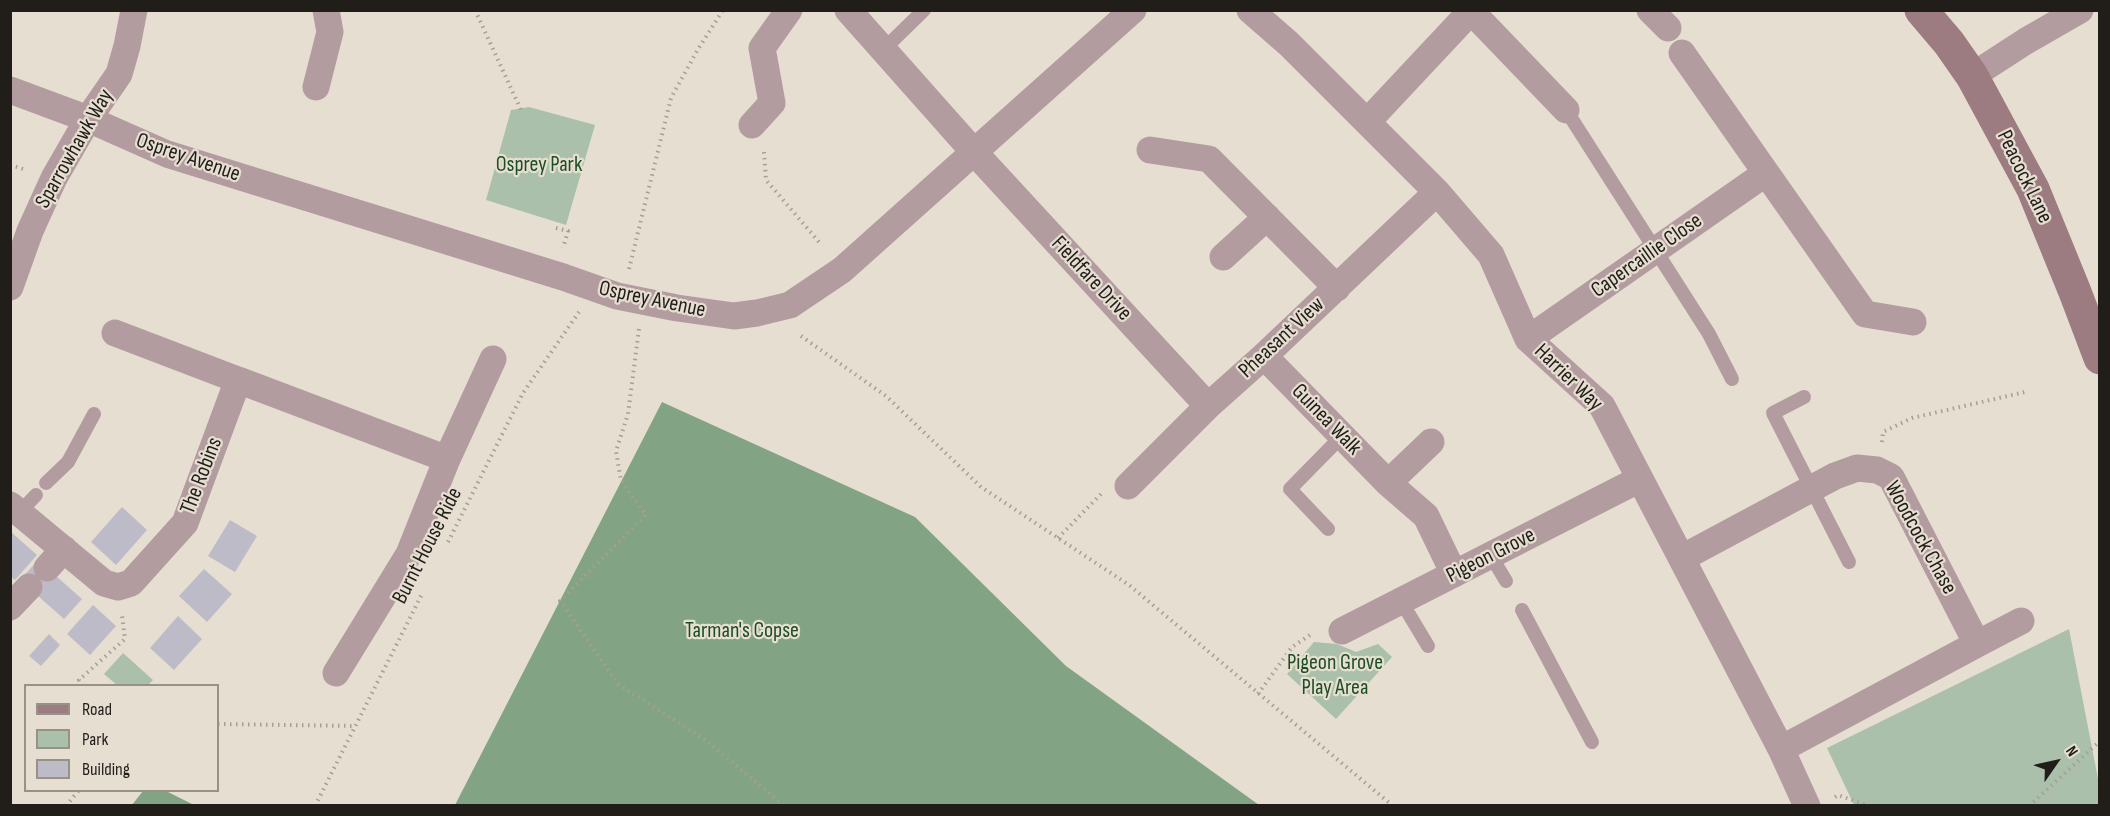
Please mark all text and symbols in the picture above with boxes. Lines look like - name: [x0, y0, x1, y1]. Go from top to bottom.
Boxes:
- street label: Sparrowhawk Way: [30, 85, 120, 213]
- street label: Peacock Lane: [1990, 126, 2058, 228]
- street label: Osprey Avenue: [133, 128, 243, 188]
- park label: Osprey Park: [496, 152, 582, 178]
- street label: Capercaillie Close: [1586, 208, 1708, 304]
- street label: Fieldfare Drive: [1045, 231, 1137, 327]
- street label: Osprey Avenue: [596, 276, 708, 324]
- street label: Pheasant View: [1234, 292, 1330, 384]
- street label: Harrier Way: [1528, 339, 1608, 417]
- street label: Guinea Walk: [1286, 379, 1366, 461]
- street label: The Robins: [175, 434, 229, 518]
- street label: Woodcock Chase: [1878, 477, 1962, 599]
- street label: Burnt House Ride: [387, 483, 469, 609]
- street label: Pigeon Grove: [1442, 522, 1540, 590]
- park label: Tarman's Copse: [685, 618, 799, 644]
- park label: Pigeon Grove Play Area: [1287, 650, 1383, 702]
- legend: [24, 684, 219, 792]
- text: Road: [82, 699, 112, 720]
- text: Park: [82, 729, 108, 750]
- north arrow: [2026, 732, 2086, 792]
- text: N: [2061, 743, 2082, 761]
- text: Building: [82, 759, 130, 780]

